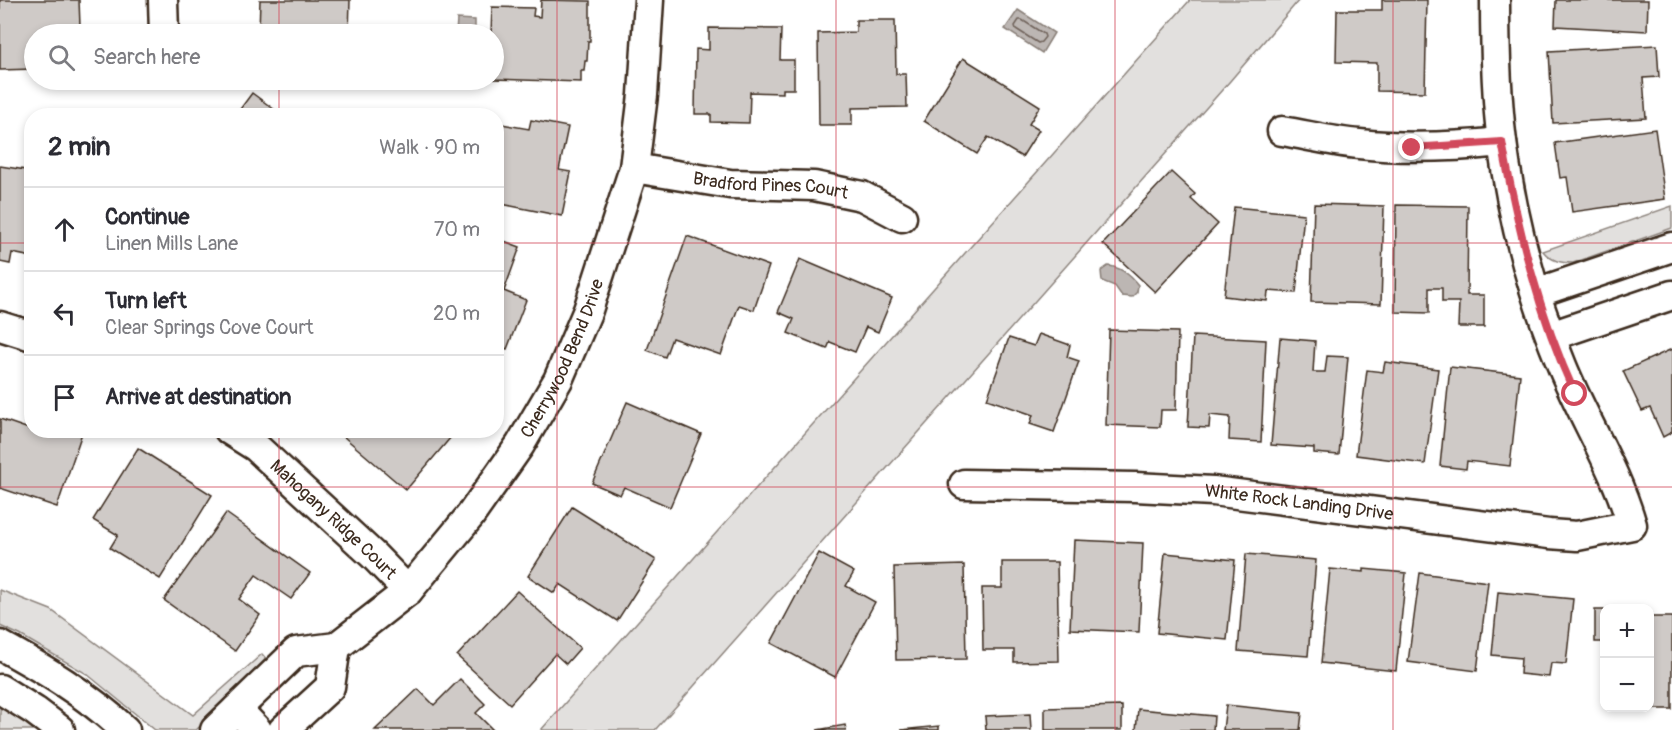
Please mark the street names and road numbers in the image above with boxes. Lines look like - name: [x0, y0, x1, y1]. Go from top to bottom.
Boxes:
- street label: Bradford Pines Court: [691, 167, 851, 205]
- street label: Cherrywood Bend Drive: [516, 276, 609, 442]
- street label: Mahogany Ridge Court: [265, 455, 402, 585]
- street label: White Rock Landing Drive: [1204, 480, 1395, 526]

